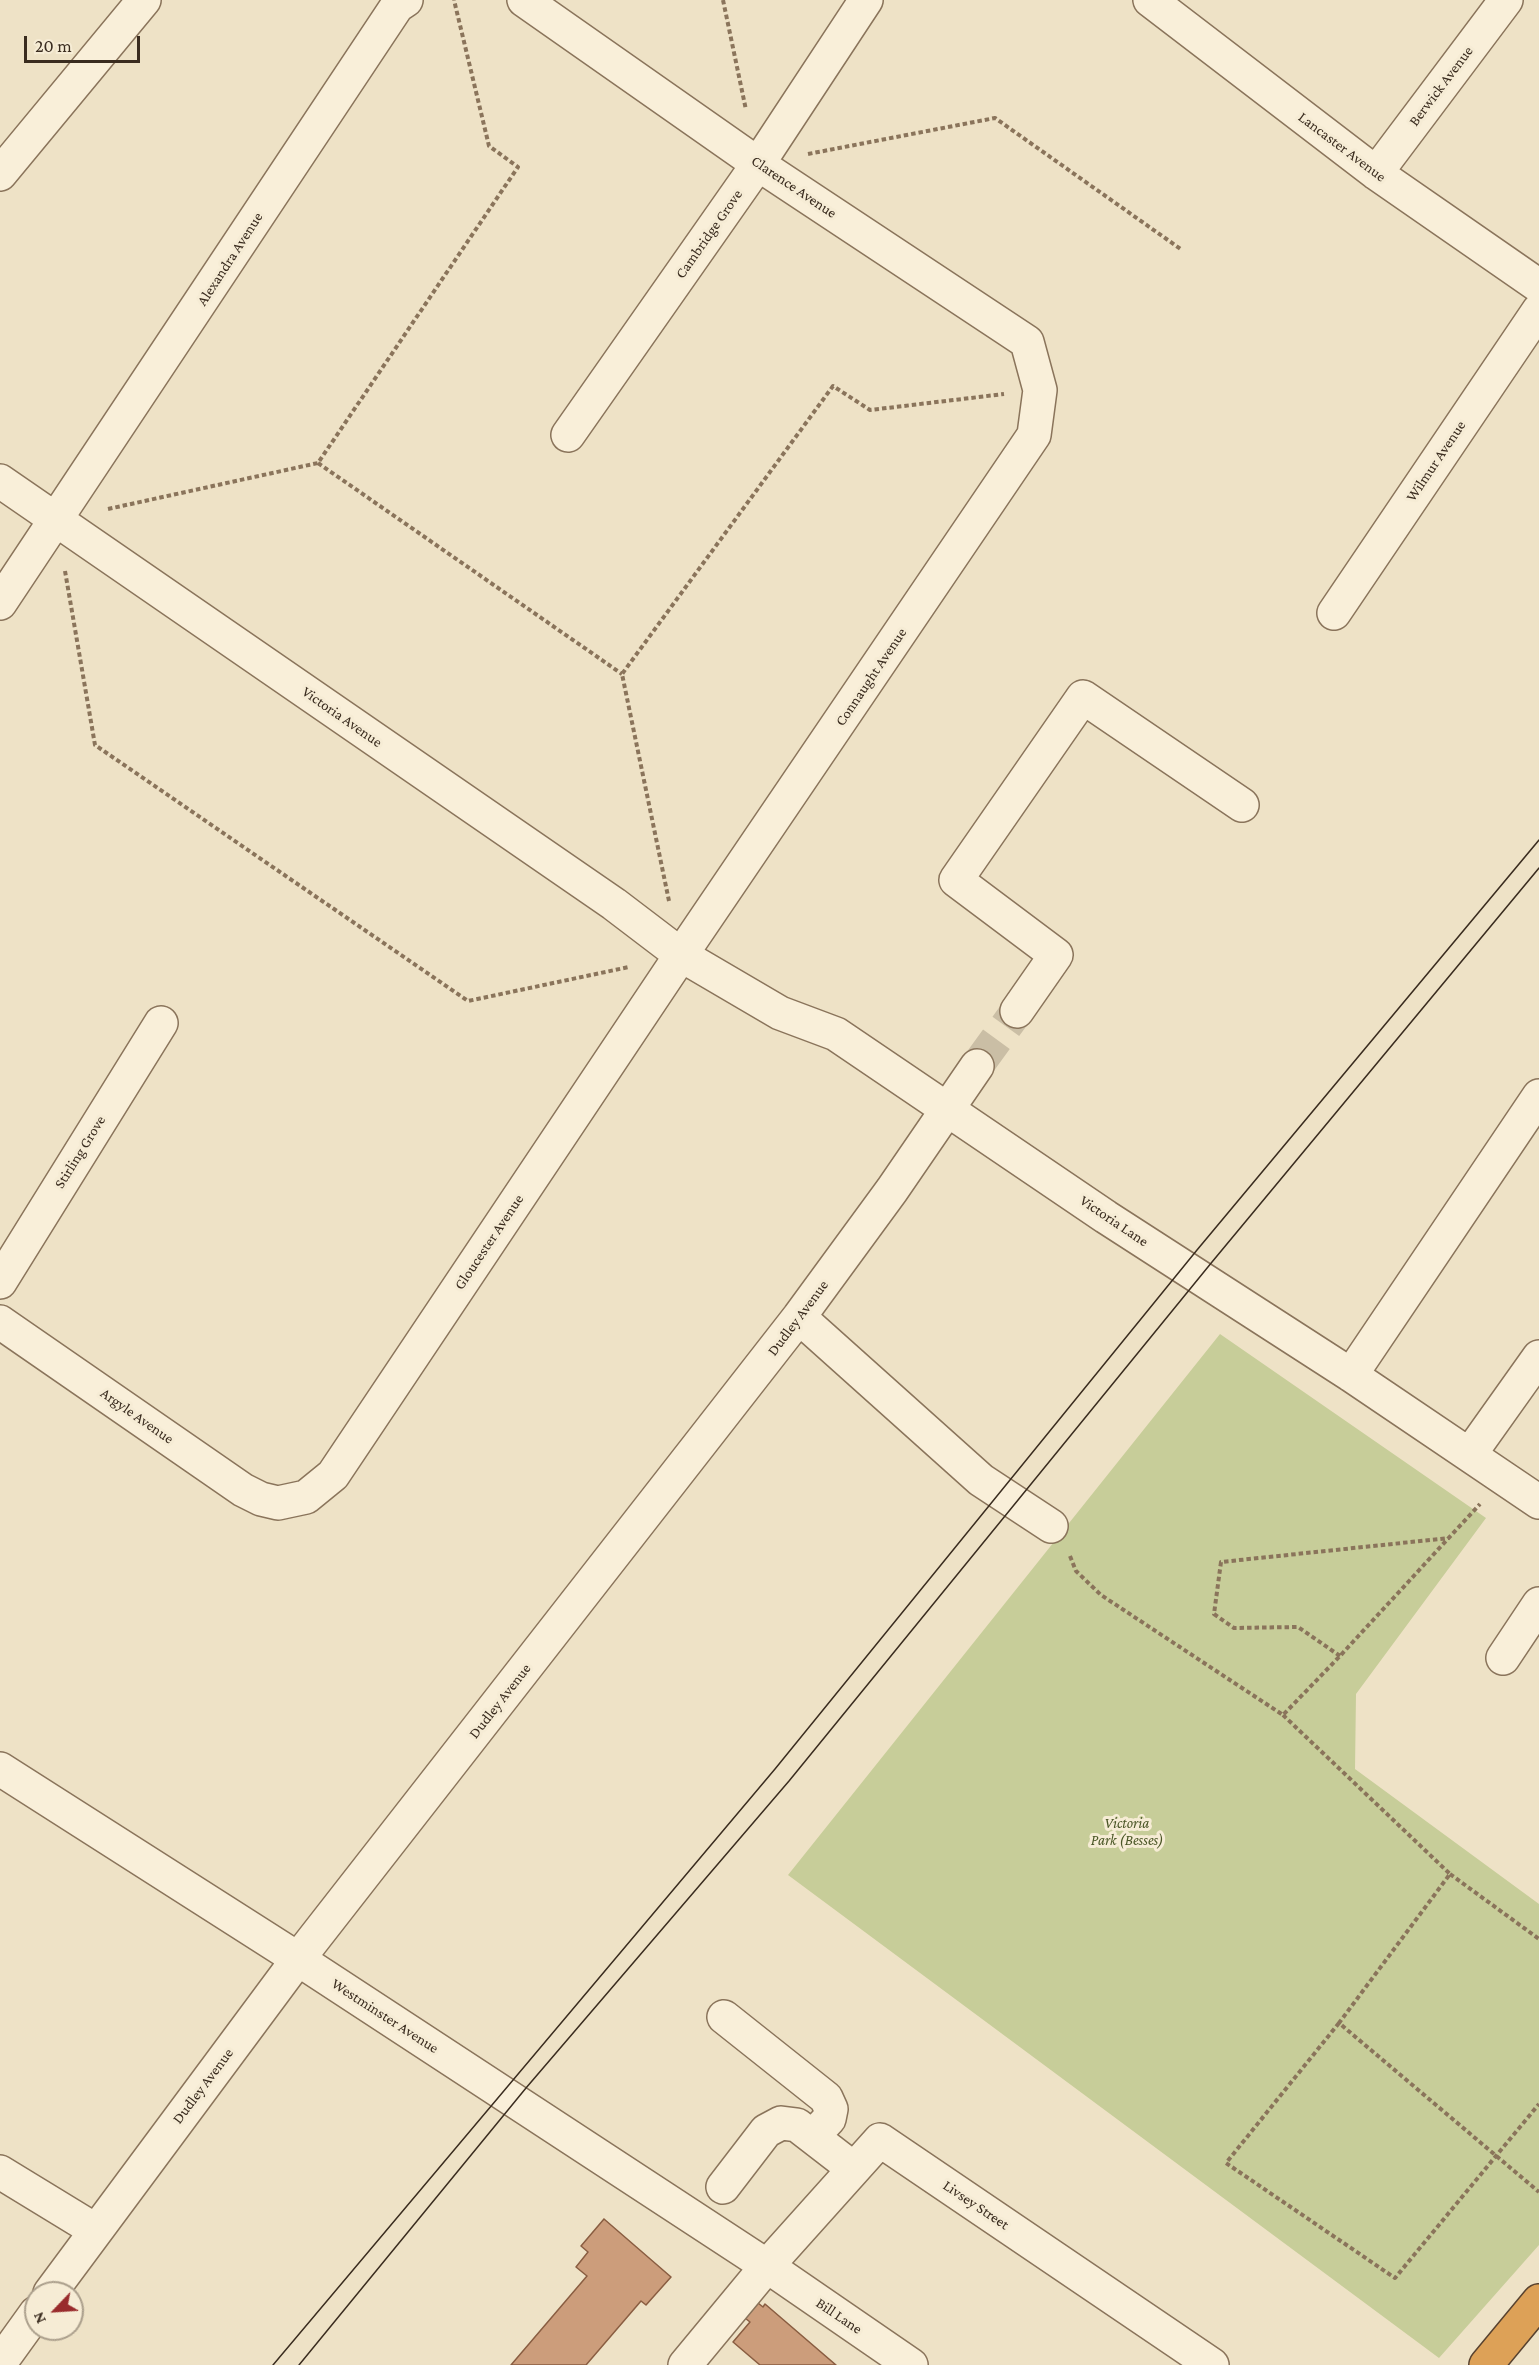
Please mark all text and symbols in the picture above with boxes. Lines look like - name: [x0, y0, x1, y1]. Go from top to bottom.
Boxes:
- scale bar: [27, 24, 142, 62]
- text: 20 m: [35, 36, 72, 56]
- street label: Berwick Avenue: [1405, 42, 1477, 130]
- street label: Lancaster Avenue: [1295, 108, 1389, 186]
- street label: Clarence Avenue: [748, 152, 840, 222]
- street label: Cambridge Grove: [672, 186, 746, 282]
- street label: Alexandra Avenue: [193, 209, 267, 309]
- street label: Wilmur Avenue: [1402, 417, 1470, 505]
- street label: Connaught Avenue: [832, 625, 910, 729]
- street label: Victoria Avenue: [298, 683, 386, 751]
- street label: Stirling Grove: [51, 1112, 109, 1192]
- street label: Gloucester Avenue: [450, 1191, 528, 1293]
- street label: Victoria Lane: [1076, 1191, 1152, 1251]
- street label: Dudley Avenue: [764, 1277, 832, 1359]
- street label: Argyle Avenue: [97, 1384, 177, 1448]
- street label: Dudley Avenue: [465, 1660, 535, 1742]
- park label: Victoria Park (Besses): [1091, 1814, 1163, 1849]
- street label: Westminster Avenue: [328, 1975, 442, 2057]
- street label: Dudley Avenue: [169, 2045, 237, 2127]
- street label: Livsey Street: [940, 2176, 1012, 2234]
- north arrow: [24, 2281, 84, 2341]
- street label: Bill Lane: [812, 2294, 866, 2338]
- text: N: [29, 2309, 49, 2327]

